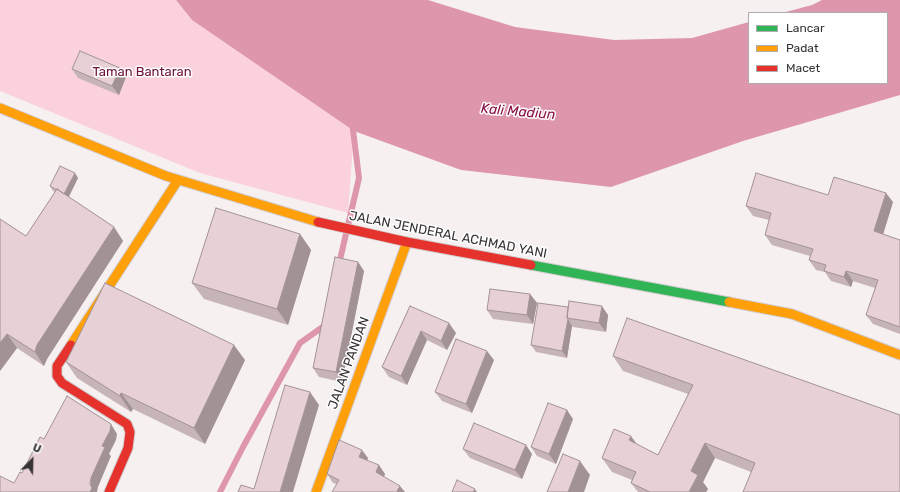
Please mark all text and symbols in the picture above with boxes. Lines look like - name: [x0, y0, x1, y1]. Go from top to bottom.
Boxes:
- legend: [748, 12, 888, 84]
- text: Lancar: [786, 21, 824, 35]
- text: Padat: [786, 41, 819, 55]
- text: Macet: [786, 61, 820, 75]
- park label: Taman Bantaran: [92, 64, 192, 80]
- water label: Kali Madiun: [480, 100, 556, 124]
- street label: JALAN JENDERAL ACHMAD YANI: [348, 208, 548, 262]
- street label: JALAN PANDAN: [325, 315, 373, 411]
- north arrow: [12, 440, 52, 480]
- text: U: [31, 441, 43, 456]

